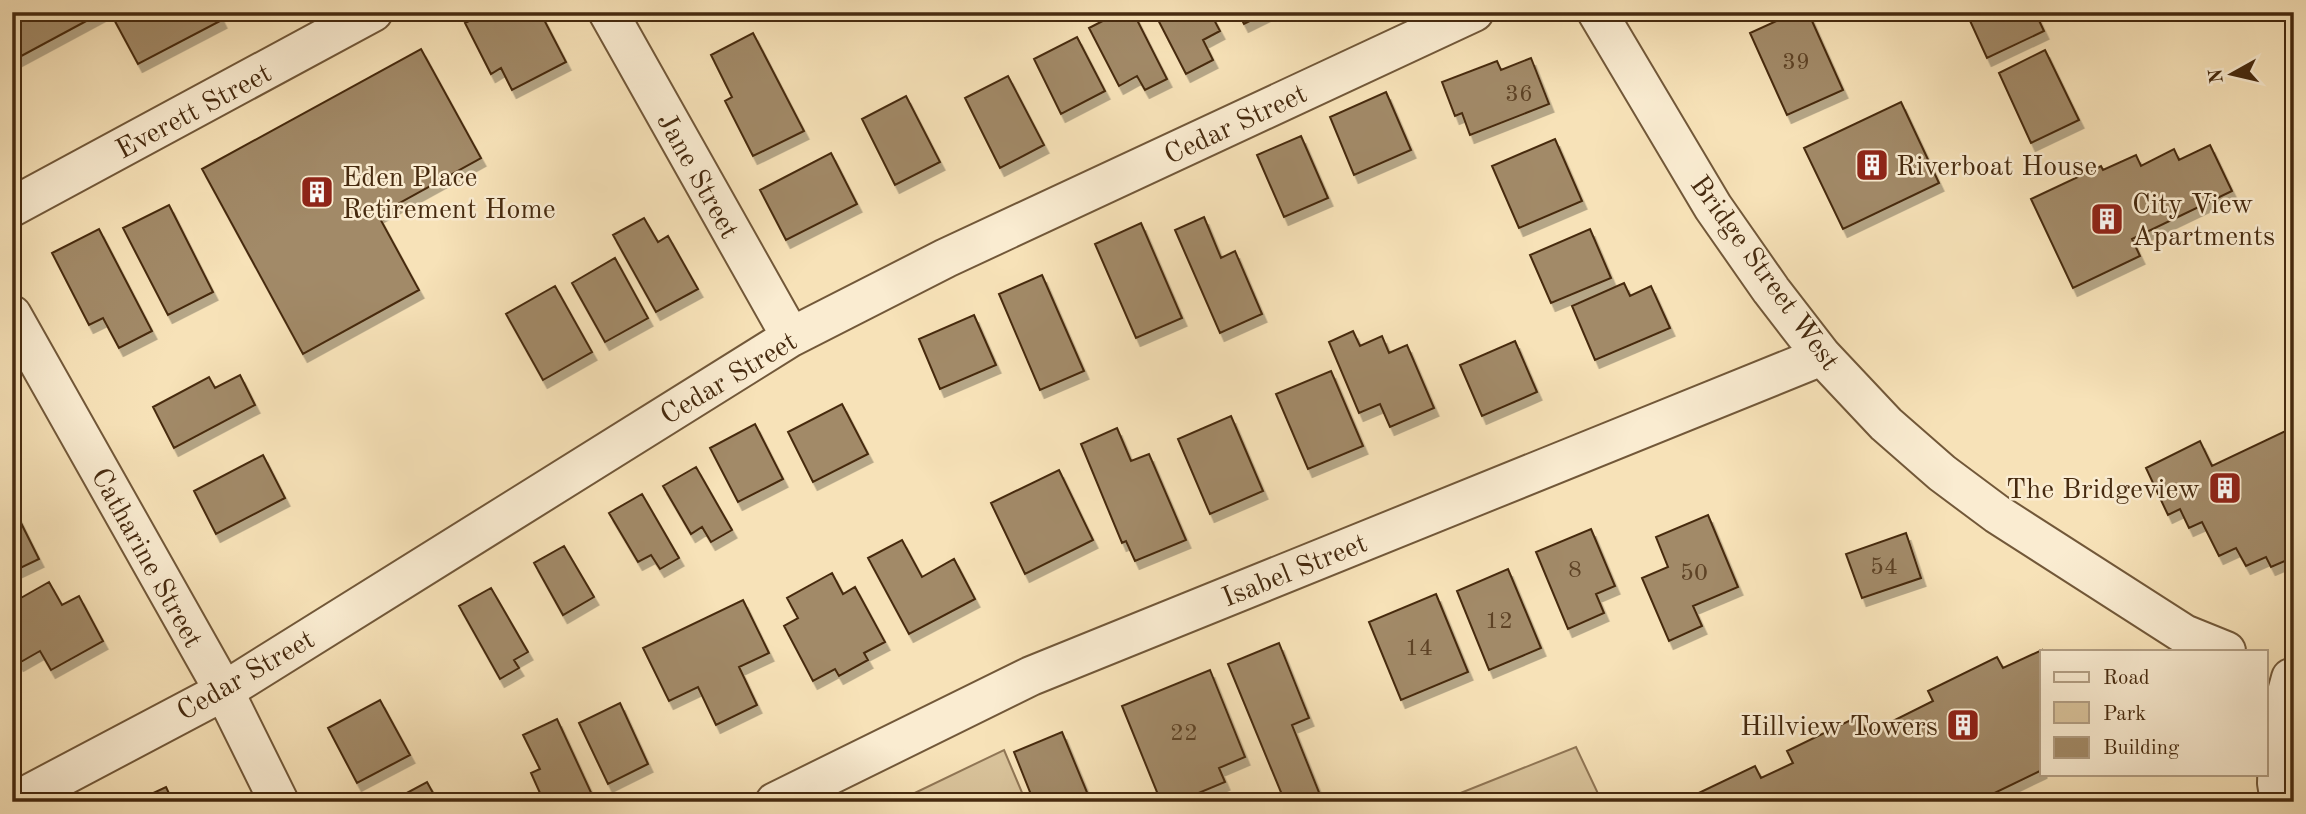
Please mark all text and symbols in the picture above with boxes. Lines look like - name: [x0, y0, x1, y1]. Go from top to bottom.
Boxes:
- north arrow: [2198, 38, 2268, 108]
- house number: 39: [1782, 51, 1810, 75]
- street label: Everett Street: [112, 60, 277, 165]
- text: N: [2207, 67, 2228, 85]
- street label: Cedar Street: [1161, 81, 1312, 171]
- house number: 36: [1505, 83, 1533, 107]
- street label: Jane Street: [650, 109, 742, 244]
- building icon: Riverboat House: [1853, 146, 1891, 184]
- place label: Riverboat House: [1896, 154, 2097, 182]
- place label: Eden Place Retirement Home: [342, 165, 556, 225]
- street label: Bridge Street West: [1684, 171, 1843, 376]
- building icon: Eden Place Retirement Home: [298, 173, 336, 211]
- place label: City View Apartments: [2132, 192, 2275, 252]
- building icon: City View Apartments: [2088, 200, 2126, 238]
- street label: Cedar Street: [657, 328, 803, 431]
- street label: Catharine Street: [85, 464, 206, 653]
- building icon: The Bridgeview: [2206, 469, 2244, 507]
- place label: The Bridgeview: [2006, 477, 2200, 505]
- street label: Isabel Street: [1219, 530, 1372, 614]
- house number: 54: [1870, 556, 1898, 580]
- house number: 8: [1568, 559, 1582, 583]
- house number: 50: [1680, 562, 1708, 586]
- house number: 12: [1485, 610, 1513, 634]
- street label: Cedar Street: [173, 626, 320, 727]
- house number: 14: [1405, 637, 1433, 661]
- legend: [2040, 650, 2268, 776]
- text: Road: [2103, 668, 2150, 689]
- text: Park: [2103, 704, 2146, 725]
- building icon: Hillview Towers: [1944, 706, 1982, 744]
- place label: Hillview Towers: [1740, 714, 1938, 742]
- house number: 22: [1170, 722, 1198, 746]
- text: Building: [2103, 738, 2180, 759]

